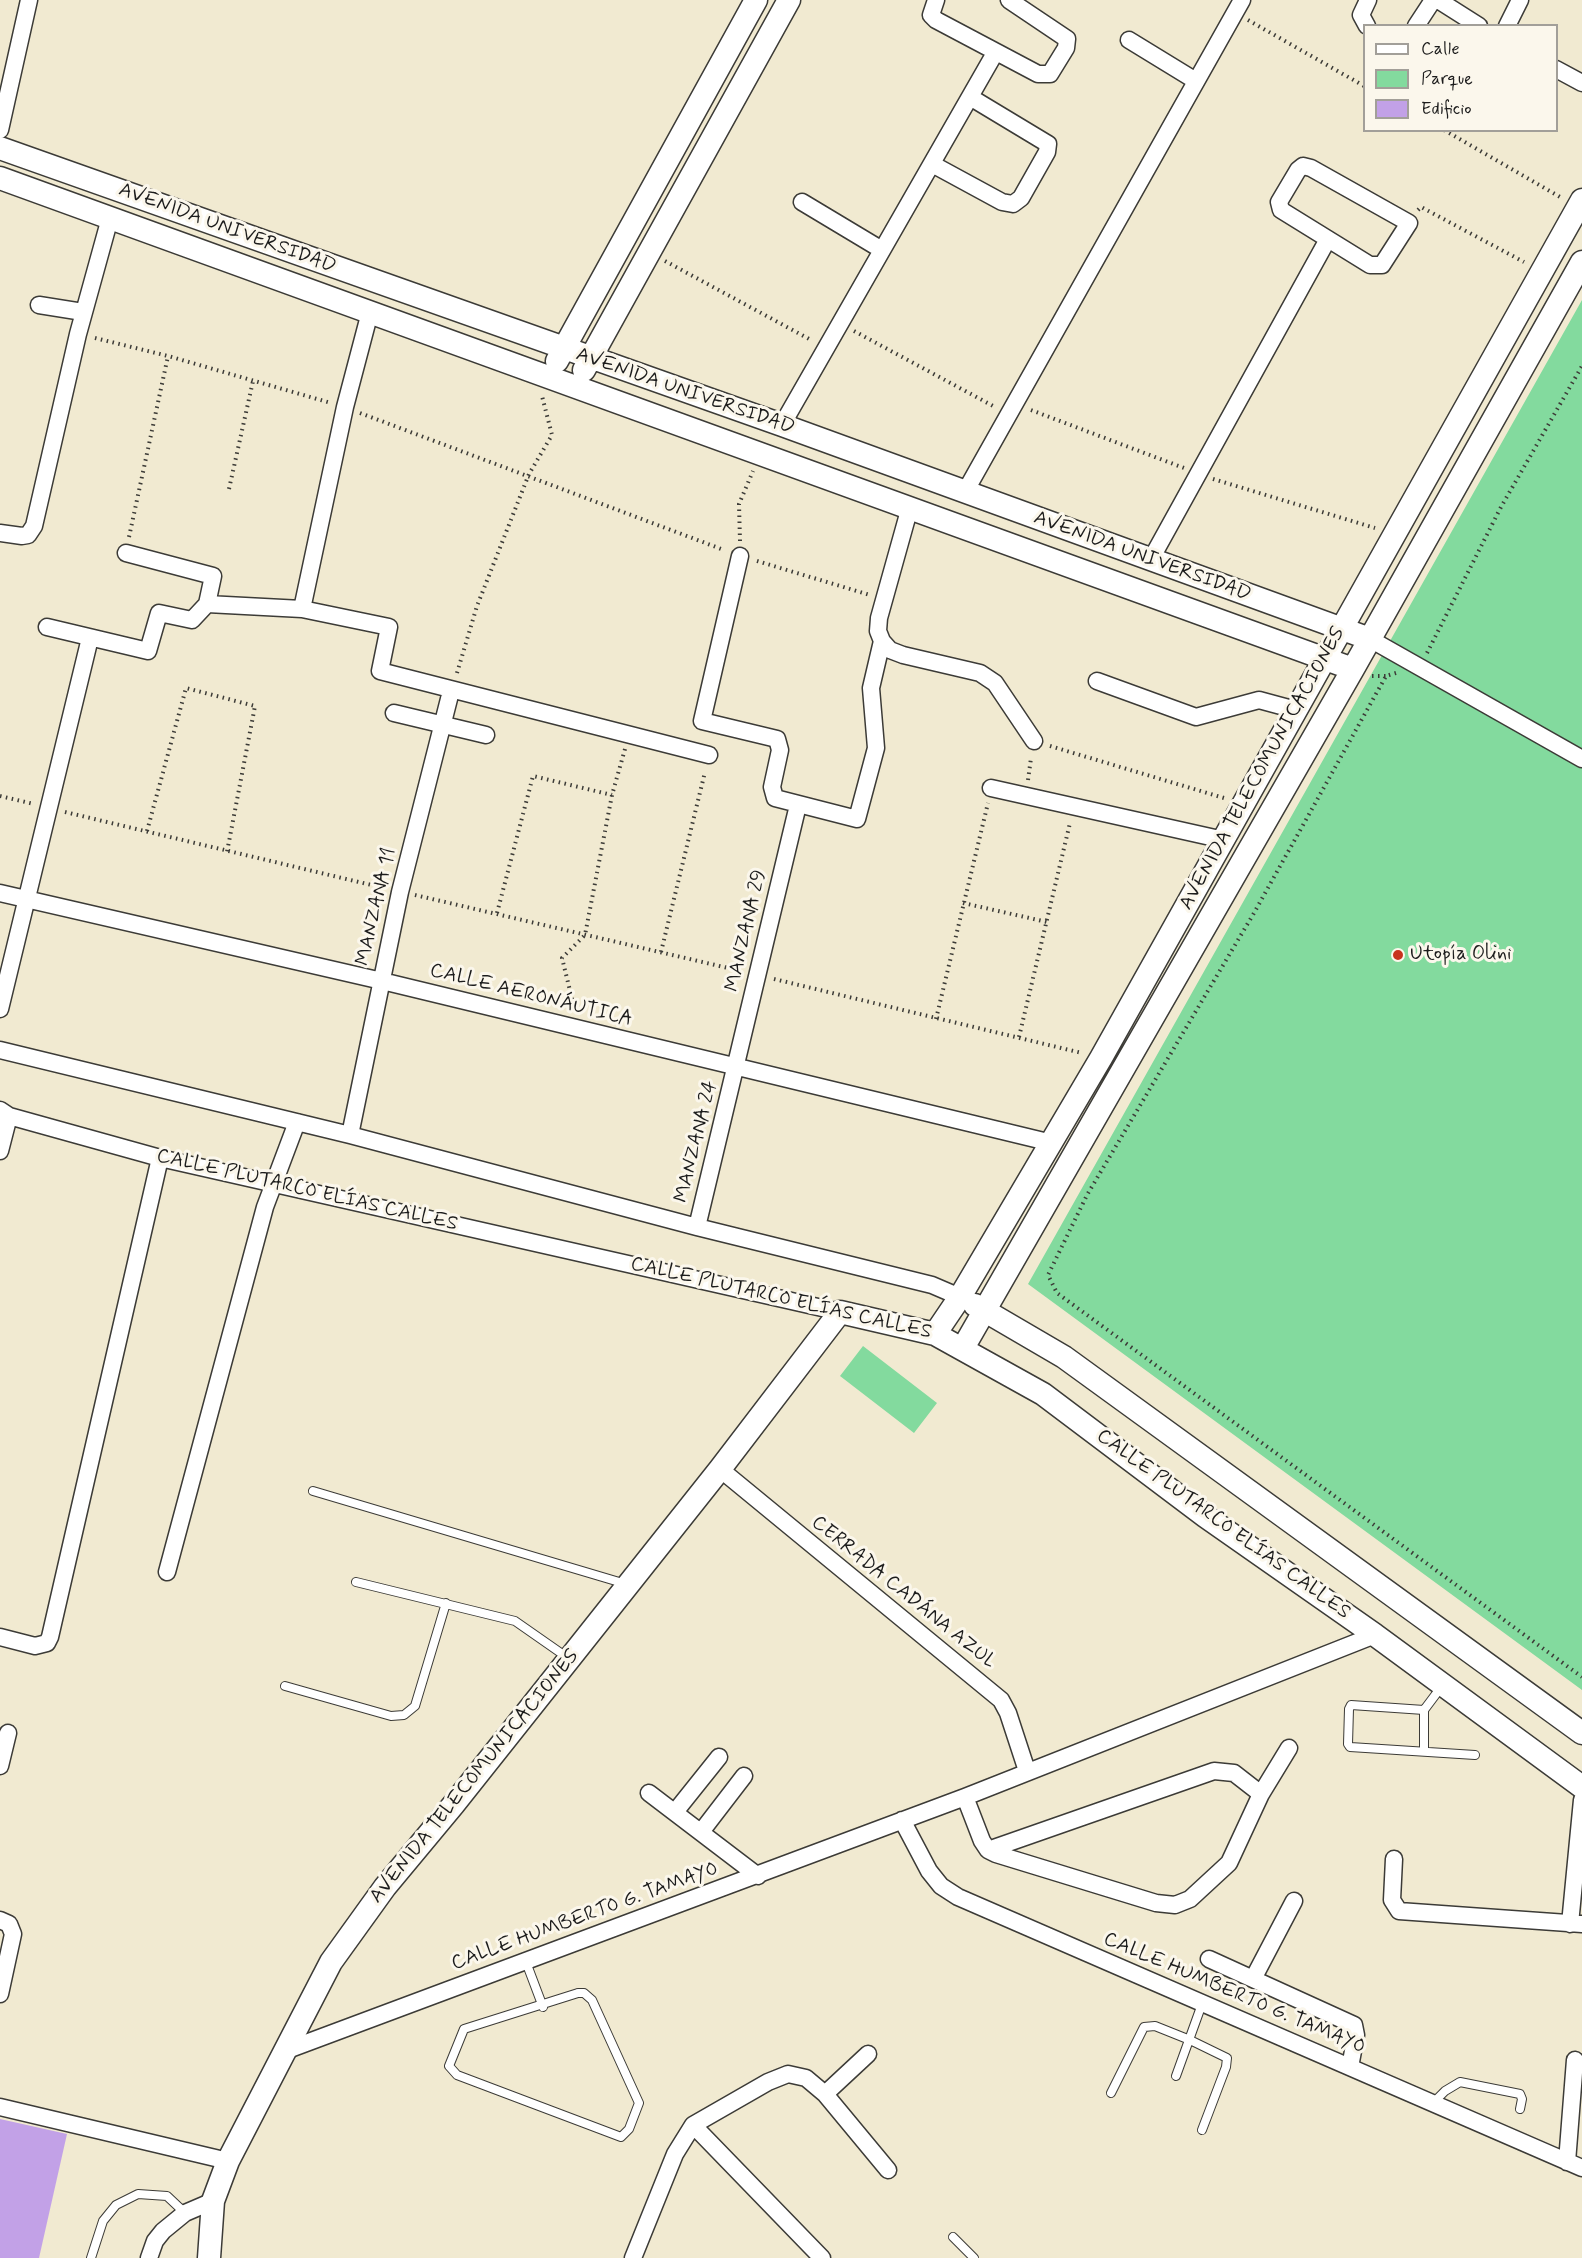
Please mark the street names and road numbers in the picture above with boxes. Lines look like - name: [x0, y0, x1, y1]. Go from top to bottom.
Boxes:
- street label: AVENIDA UNIVERSIDAD: [115, 178, 339, 280]
- street label: AVENIDA UNIVERSIDAD: [573, 343, 797, 441]
- street label: AVENIDA UNIVERSIDAD: [1030, 506, 1254, 608]
- street label: AVENIDA TELECOMUNICACIONES: [1175, 623, 1351, 915]
- street label: MANZANA 11: [352, 846, 402, 968]
- street label: MANZANA 29: [721, 868, 773, 994]
- street label: CALLE AERONÁUTICA: [427, 959, 635, 1033]
- street label: MANZANA 24: [670, 1079, 724, 1205]
- street label: CALLE PLUTARCO ELÍAS CALLES: [154, 1145, 460, 1237]
- street label: CALLE PLUTARCO ELÍAS CALLES: [628, 1253, 934, 1345]
- street label: CALLE PLUTARCO ELÍAS CALLES: [1091, 1425, 1355, 1625]
- street label: CERRADA CADÁNA AZUL: [806, 1511, 1000, 1675]
- street label: AVENIDA TELECOMUNICACIONES: [365, 1645, 585, 1909]
- street label: CALLE HUMBERTO G. TAMAYO: [448, 1857, 722, 1977]
- street label: CALLE HUMBERTO G. TAMAYO: [1099, 1928, 1369, 2060]

